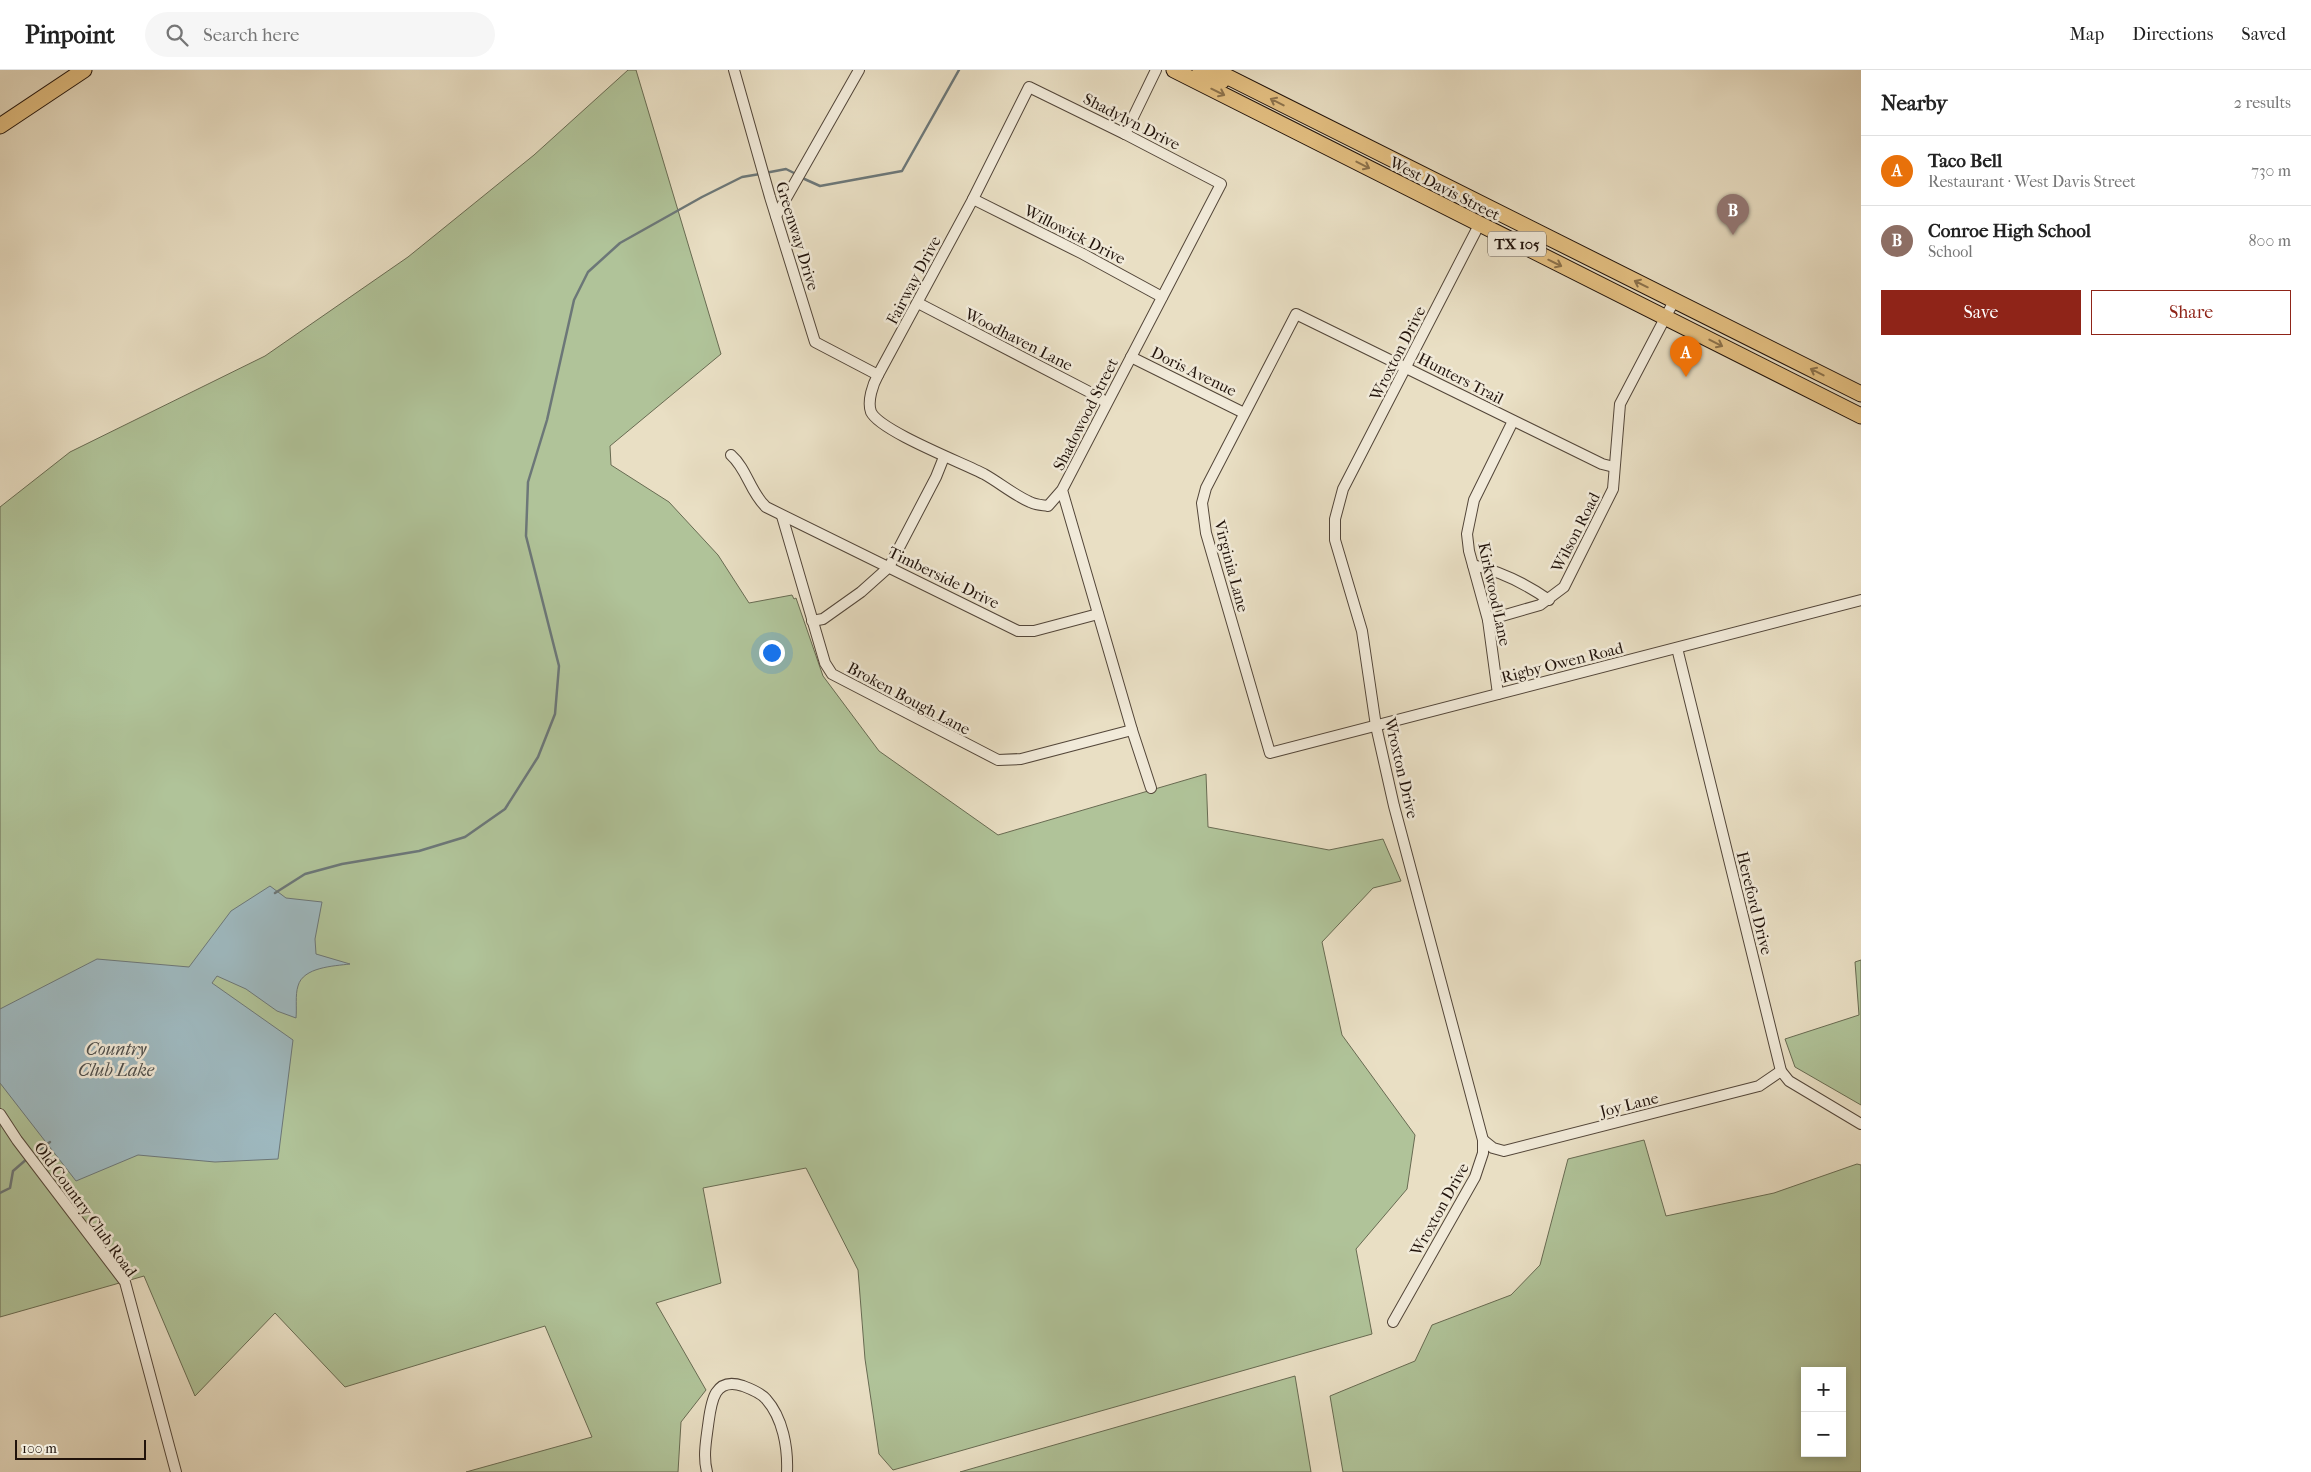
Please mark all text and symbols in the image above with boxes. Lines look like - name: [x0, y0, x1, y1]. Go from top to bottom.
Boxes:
- search box: [145, 12, 495, 57]
- text: Pinpoint: [25, 21, 115, 49]
- icon: search: [163, 21, 191, 49]
- text: Search here: [203, 24, 299, 46]
- text: Map: [2070, 24, 2104, 45]
- text: Directions: [2132, 24, 2213, 45]
- text: Saved: [2241, 24, 2286, 45]
- one-way arrow: [1210, 87, 1225, 97]
- street label: Shadylyn Drive: [1080, 89, 1183, 154]
- text: Nearby: [1881, 91, 1947, 115]
- text: 2 results: [2234, 93, 2291, 112]
- one-way arrow: [1270, 97, 1285, 106]
- text: Taco Bell: [1928, 150, 2002, 172]
- street label: West Davis Street: [1386, 152, 1503, 225]
- one-way arrow: [1355, 161, 1370, 170]
- text: A: [1892, 161, 1902, 180]
- text: 730 m: [2251, 161, 2291, 180]
- text: Restaurant · West Davis Street: [1928, 172, 2136, 191]
- street label: Greenway Drive: [772, 179, 823, 293]
- pin: B: [1717, 194, 1749, 235]
- street label: Willowick Drive: [1020, 200, 1129, 268]
- text: Conroe High School: [1928, 220, 2091, 242]
- text: B: [1892, 231, 1902, 250]
- text: 800 m: [2249, 231, 2291, 250]
- road number: TX 105: [1488, 232, 1546, 256]
- street label: Fairway Drive: [882, 233, 945, 328]
- text: School: [1928, 242, 1973, 261]
- one-way arrow: [1547, 258, 1562, 268]
- one-way arrow: [1634, 279, 1649, 288]
- button: Save: [1881, 290, 2081, 335]
- button: Share: [2091, 290, 2291, 335]
- street label: Wroxton Drive: [1365, 303, 1429, 404]
- street label: Woodhaven Lane: [961, 304, 1076, 375]
- pin: A: [1670, 336, 1702, 377]
- one-way arrow: [1708, 339, 1723, 348]
- street label: Doris Avenue: [1148, 343, 1240, 400]
- street label: Hunters Trail: [1415, 349, 1507, 408]
- street label: Shadowood Street: [1049, 355, 1122, 473]
- one-way arrow: [1810, 367, 1825, 377]
- street label: Wilson Road: [1547, 489, 1604, 576]
- street label: Virginia Lane: [1210, 517, 1253, 614]
- street label: Kirkwood Lane: [1474, 541, 1515, 648]
- street label: Timberside Drive: [885, 542, 1002, 613]
- street label: Rigby Owen Road: [1499, 638, 1625, 687]
- your location: [759, 640, 785, 666]
- street label: Broken Bough Lane: [844, 658, 974, 739]
- street label: Wroxton Drive: [1380, 715, 1422, 821]
- street label: Hereford Drive: [1732, 849, 1777, 957]
- water label: Country Club Lake: [78, 1039, 155, 1081]
- street label: Joy Lane: [1596, 1088, 1660, 1121]
- street label: Old Country Club Road: [30, 1138, 141, 1281]
- street label: Wroxton Drive: [1406, 1159, 1473, 1260]
- map controls: [1801, 1367, 1846, 1457]
- button: +: [1801, 1367, 1846, 1412]
- button: −: [1801, 1412, 1846, 1457]
- scale bar: [15, 1437, 146, 1460]
- text: 100 m: [22, 1440, 57, 1457]

